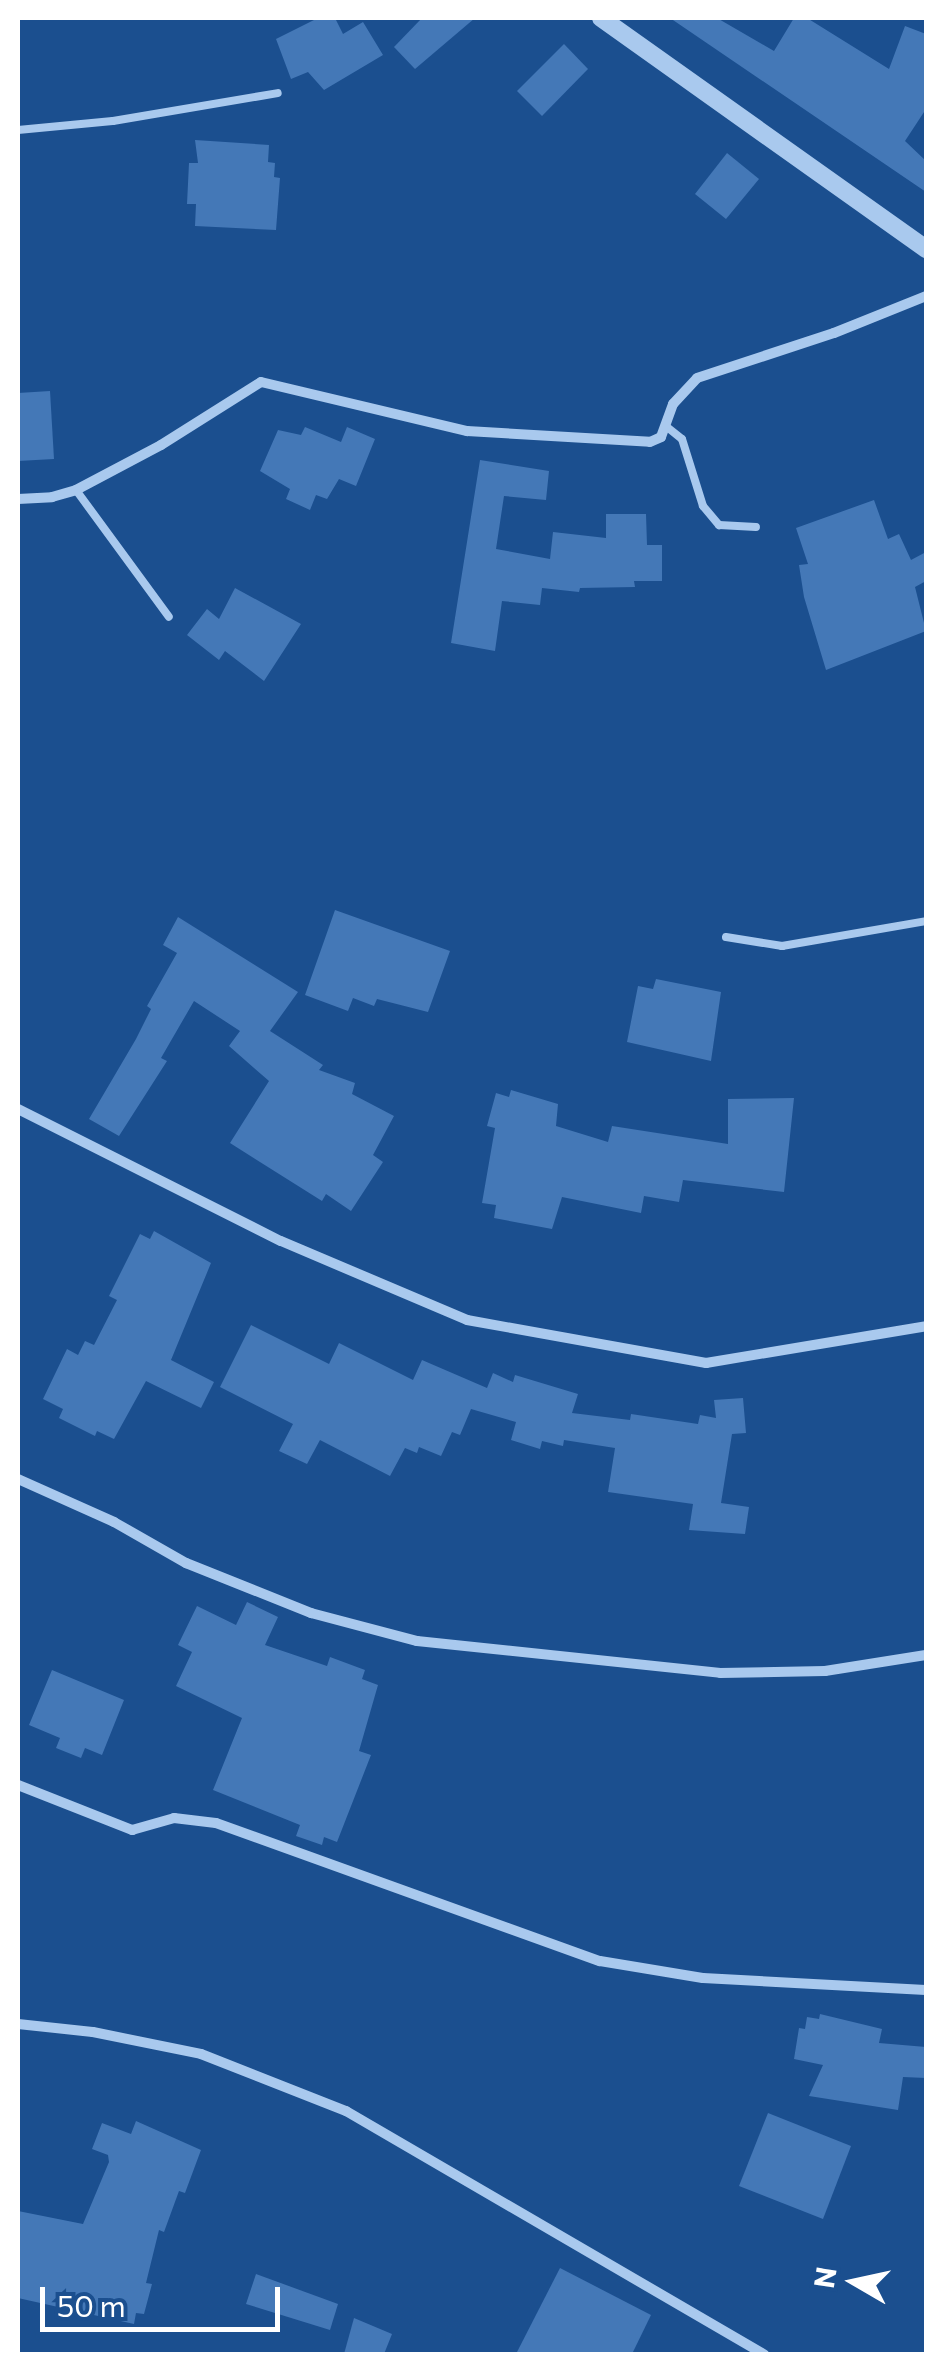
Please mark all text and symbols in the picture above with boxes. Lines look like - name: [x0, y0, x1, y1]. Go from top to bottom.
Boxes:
- north arrow: [804, 2232, 904, 2332]
- text: N: [806, 2264, 843, 2290]
- scale bar: [45, 2267, 285, 2329]
- text: 50 m: [57, 2286, 126, 2323]

